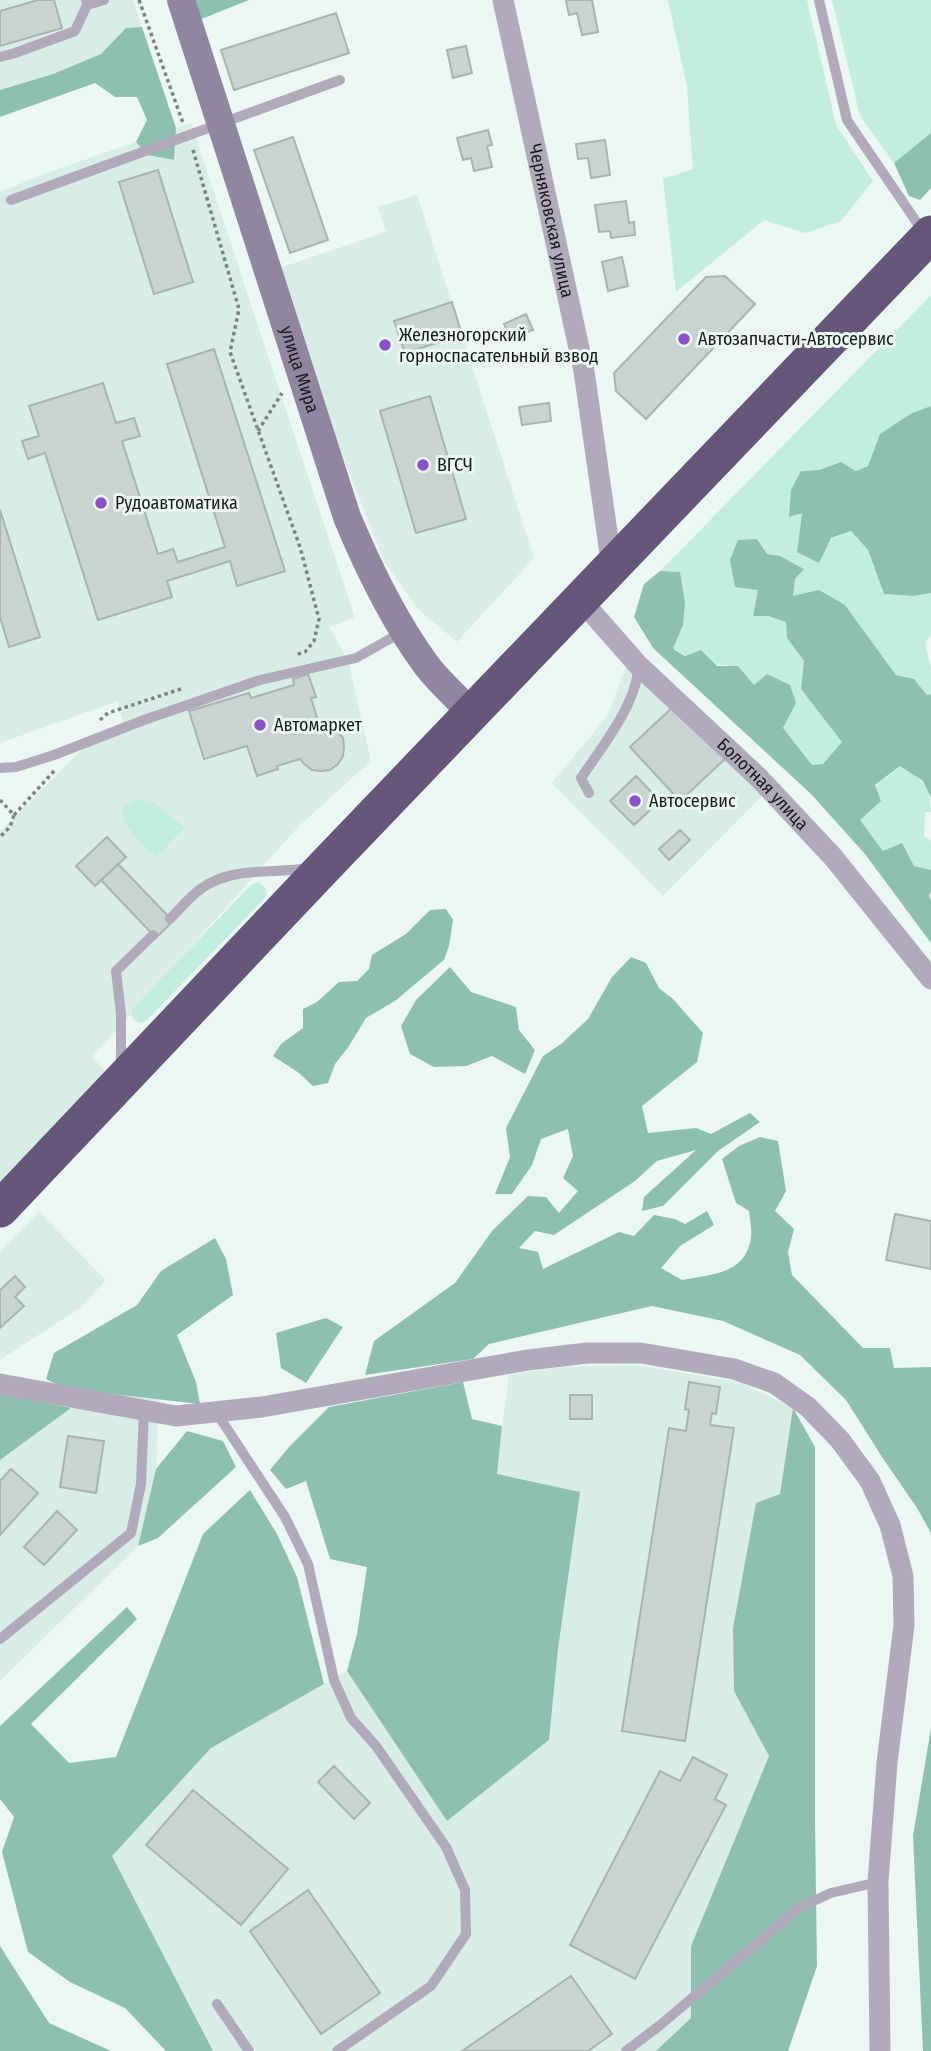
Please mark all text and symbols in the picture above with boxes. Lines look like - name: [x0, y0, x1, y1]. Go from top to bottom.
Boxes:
- street label: Черняковская улица: [524, 142, 579, 300]
- street label: улица Мира: [275, 323, 324, 416]
- place label: Железногорский горноспасательный взвод: [399, 324, 598, 367]
- place label: Автозапчасти-Автосервис: [698, 328, 894, 350]
- marker: Автозапчасти-Автосервис: [676, 331, 692, 347]
- marker: Железногорский горноспасательный взвод: [377, 337, 393, 353]
- place label: ВГСЧ: [437, 454, 473, 476]
- marker: ВГСЧ: [415, 457, 431, 473]
- place label: Рудоавтоматика: [115, 492, 238, 514]
- marker: Рудоавтоматика: [93, 495, 109, 511]
- place label: Автомаркет: [274, 714, 363, 736]
- marker: Автомаркет: [252, 717, 268, 733]
- street label: Болотная улица: [712, 733, 813, 835]
- place label: Автосервис: [649, 790, 736, 812]
- marker: Автосервис: [627, 793, 643, 809]

